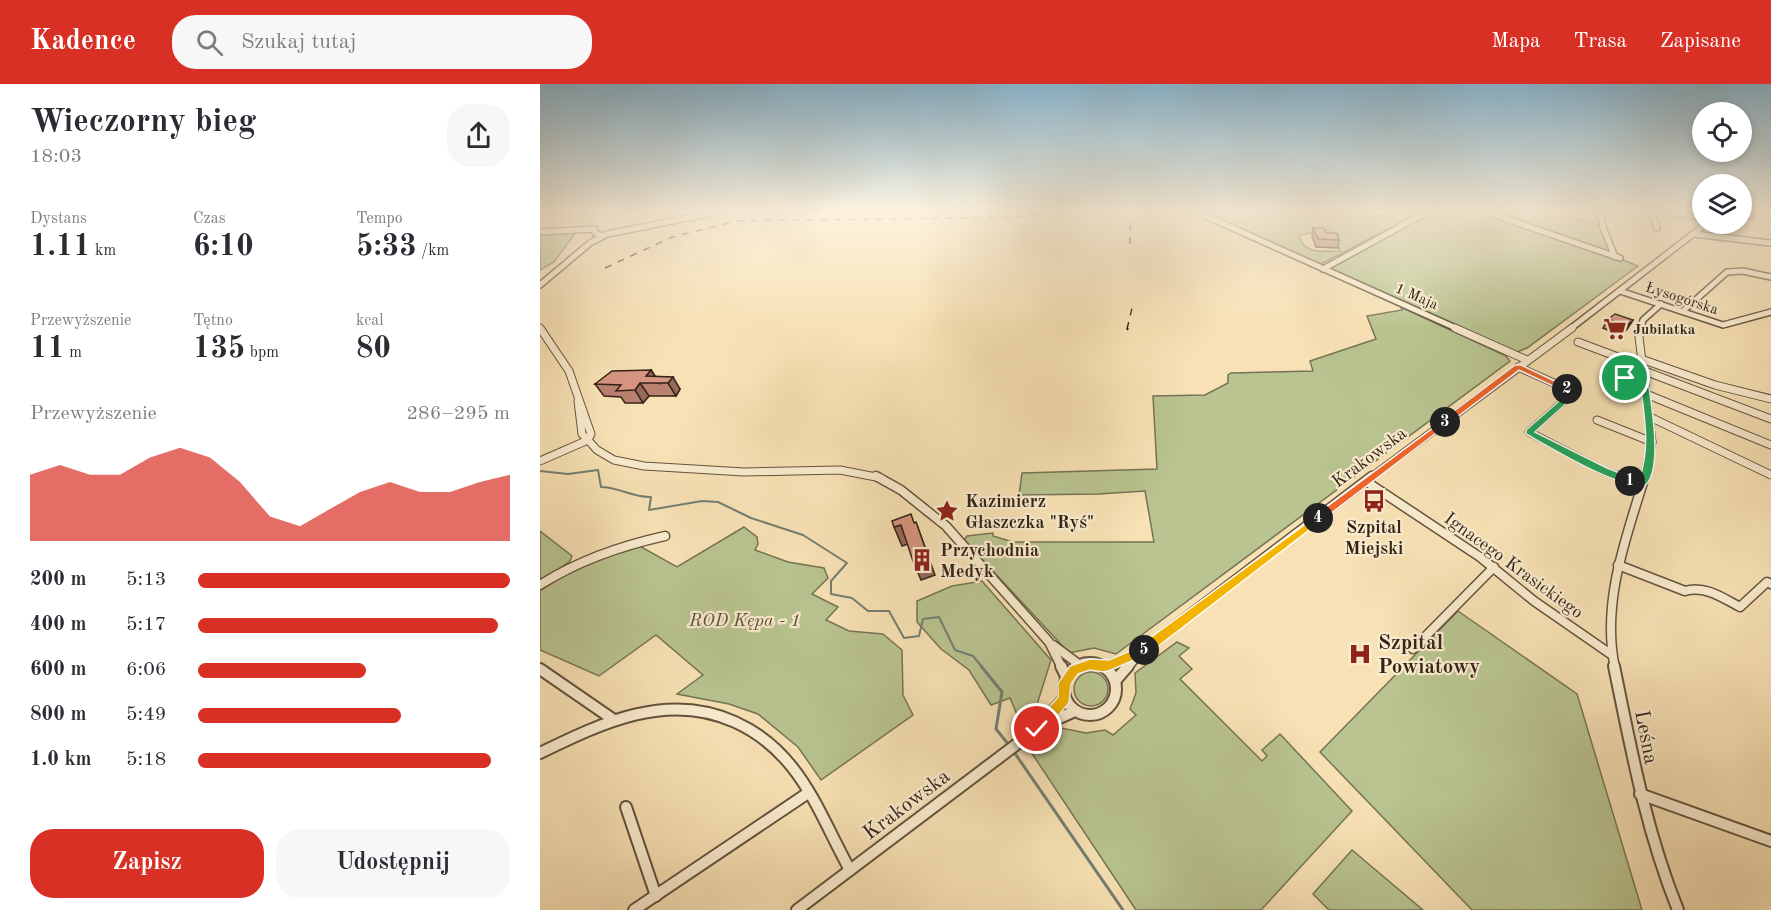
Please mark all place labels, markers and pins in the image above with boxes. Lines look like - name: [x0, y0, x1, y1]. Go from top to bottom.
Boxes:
- supermarket icon: Jubilatka: [1602, 316, 1628, 342]
- place label: Jubilatka: [1633, 323, 1696, 338]
- pin: [1599, 352, 1650, 403]
- pin: 2: [1552, 374, 1582, 404]
- pin: 3: [1430, 407, 1460, 437]
- pin: 1: [1615, 466, 1645, 496]
- bus stop icon: Szpital Miejski: [1361, 488, 1387, 514]
- place label: Kazimierz Głaszczka "Ryś": [965, 493, 1094, 532]
- place icon: Kazimierz Głaszczka "Ryś": [934, 498, 960, 524]
- pin: 4: [1303, 503, 1333, 533]
- place label: Szpital Miejski: [1345, 519, 1403, 558]
- place label: Przychodnia Medyk: [940, 542, 1039, 581]
- building icon: Przychodnia Medyk: [909, 547, 935, 573]
- place label: Szpital Powiatowy: [1378, 633, 1480, 678]
- pin: 5: [1129, 635, 1159, 665]
- hospital icon: Szpital Powiatowy: [1347, 641, 1373, 667]
- pin: [1011, 703, 1062, 754]

